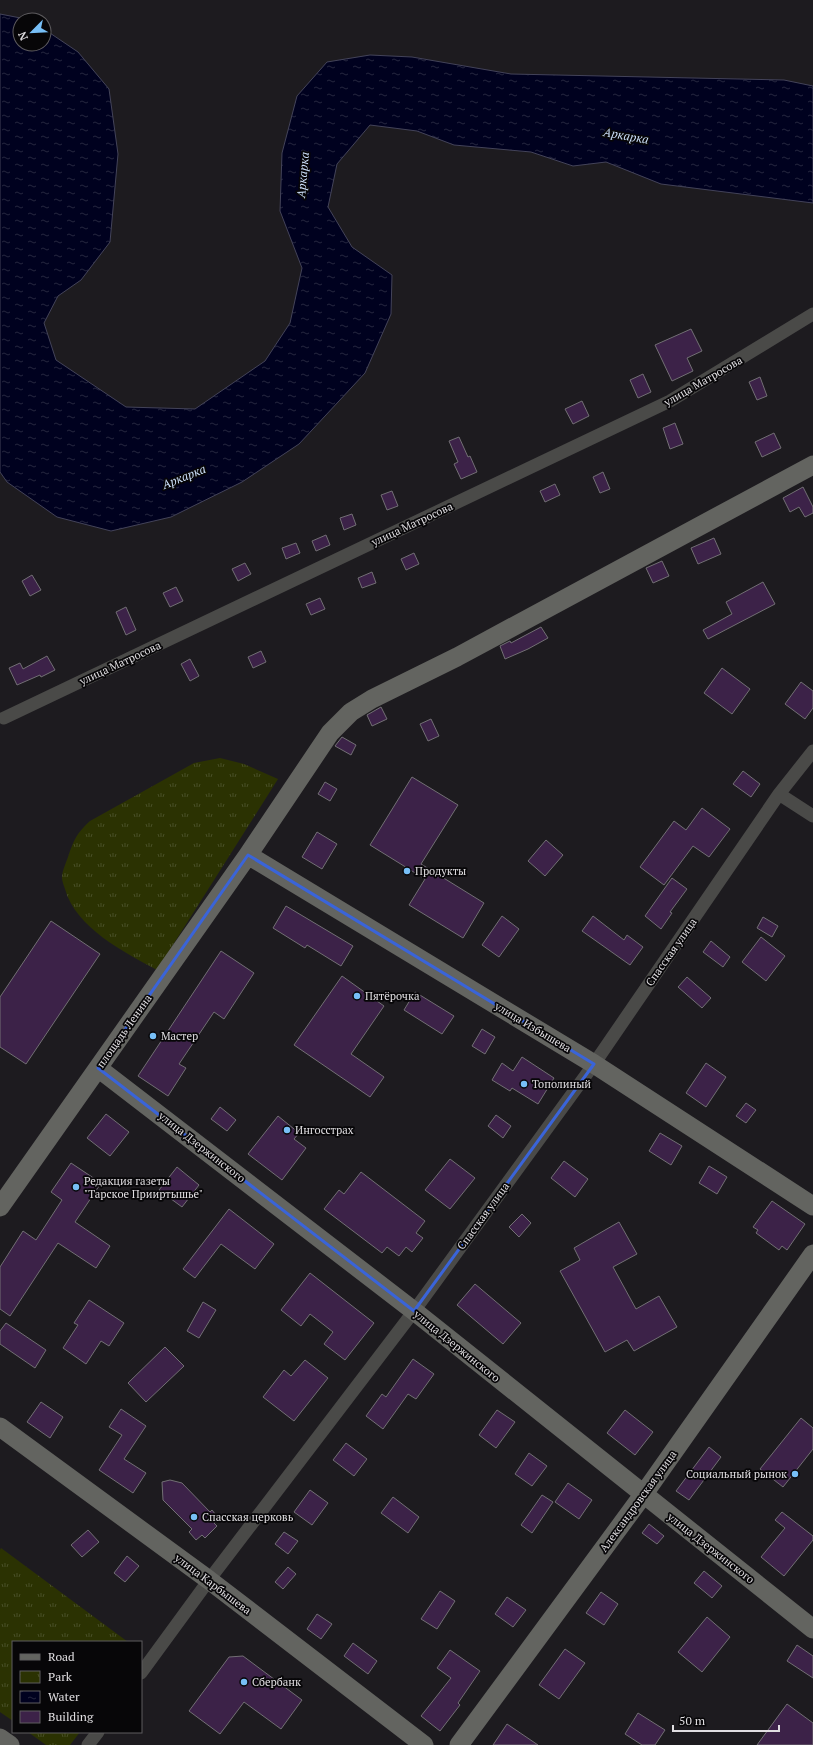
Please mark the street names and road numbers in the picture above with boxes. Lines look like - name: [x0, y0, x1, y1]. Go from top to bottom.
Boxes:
- street label: улица Матросова: [660, 353, 745, 410]
- street label: улица Матросова: [368, 499, 455, 549]
- street label: улица Матросова: [76, 638, 163, 688]
- street label: Спасская улица: [642, 915, 700, 989]
- street label: площадь Ленина: [93, 991, 155, 1070]
- street label: улица Избышева: [491, 998, 574, 1056]
- street label: улица Дзержинского: [155, 1108, 248, 1185]
- street label: Спасская улица: [454, 1179, 512, 1252]
- street label: улица Дзержинского: [410, 1306, 503, 1385]
- street label: Александровская улица: [596, 1447, 680, 1555]
- street label: улица Дзержинского: [664, 1509, 757, 1586]
- street label: улица Карбышева: [171, 1550, 254, 1618]

